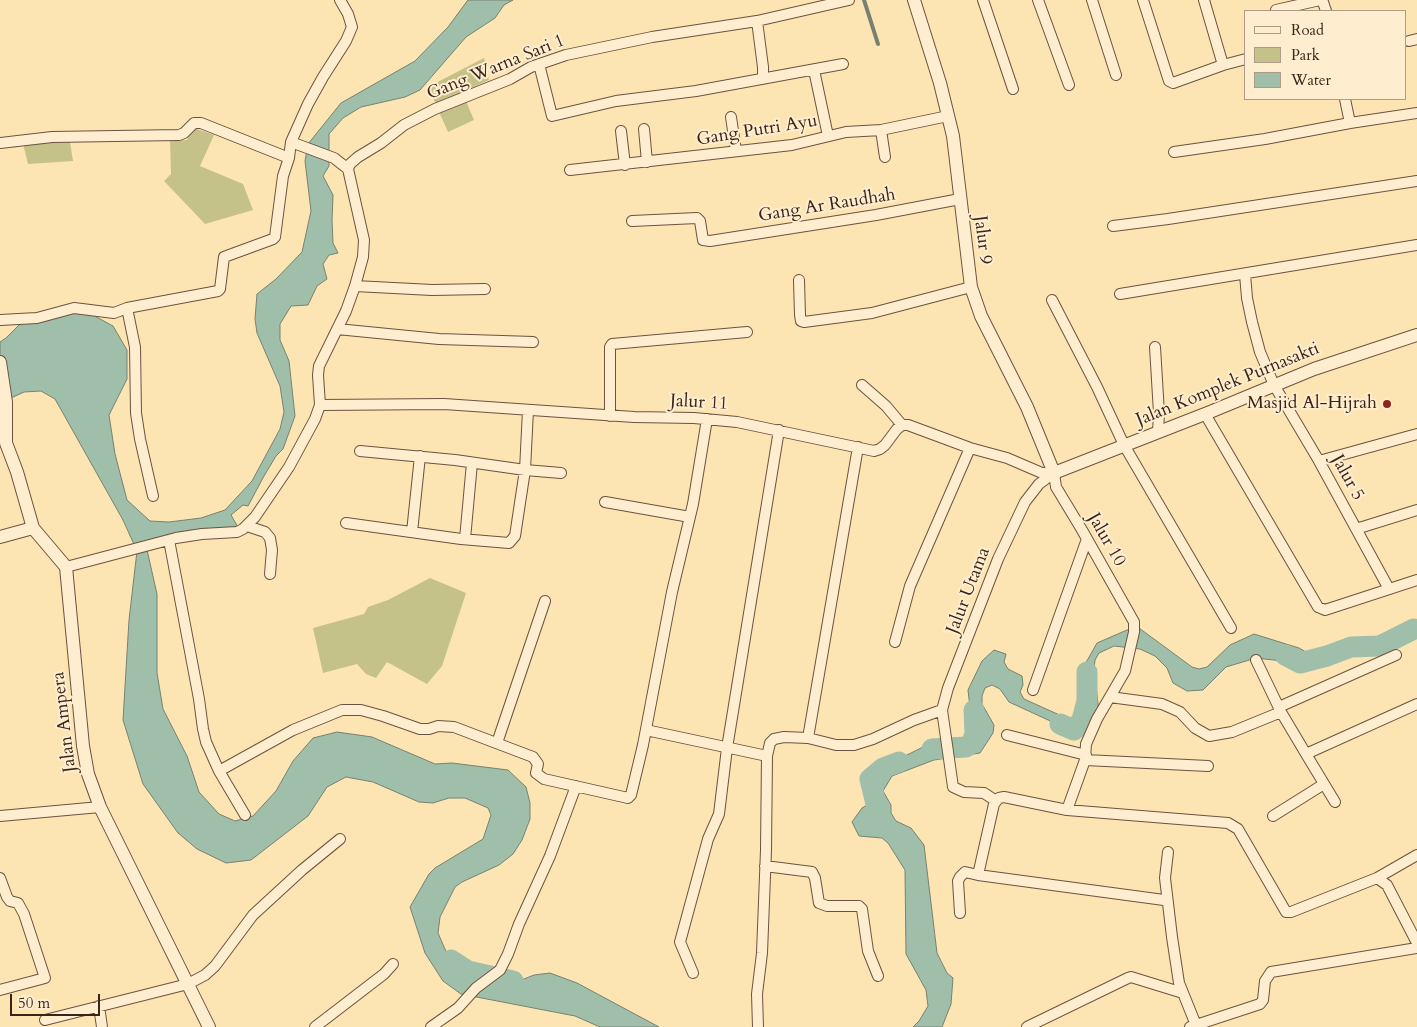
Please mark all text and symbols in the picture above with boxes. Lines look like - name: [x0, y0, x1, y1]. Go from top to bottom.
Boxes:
- legend: [1244, 10, 1407, 100]
- text: Road: [1291, 20, 1324, 40]
- street label: Gang Warna Sari 1: [424, 31, 568, 105]
- text: Park: [1291, 45, 1320, 65]
- text: Water: [1291, 70, 1331, 90]
- street label: Gang Putri Ayu: [695, 111, 819, 151]
- street label: Gang Ar Raudhah: [757, 184, 897, 228]
- street label: Jalur 9: [968, 214, 996, 266]
- street label: Jalan Komplek Purnasakti: [1133, 338, 1323, 432]
- street label: Jalur 11: [669, 391, 729, 415]
- place label: Masjid Al-Hijrah: [1247, 393, 1377, 415]
- marker: Masjid Al-Hijrah: [1381, 398, 1393, 410]
- street label: Jalur 5: [1326, 451, 1368, 505]
- street label: Jalur 10: [1082, 509, 1130, 571]
- street label: Jalur Utama: [943, 545, 995, 637]
- street label: Jalan Ampera: [48, 670, 82, 774]
- scale bar: [12, 984, 102, 1016]
- text: 50 m: [18, 993, 50, 1013]

